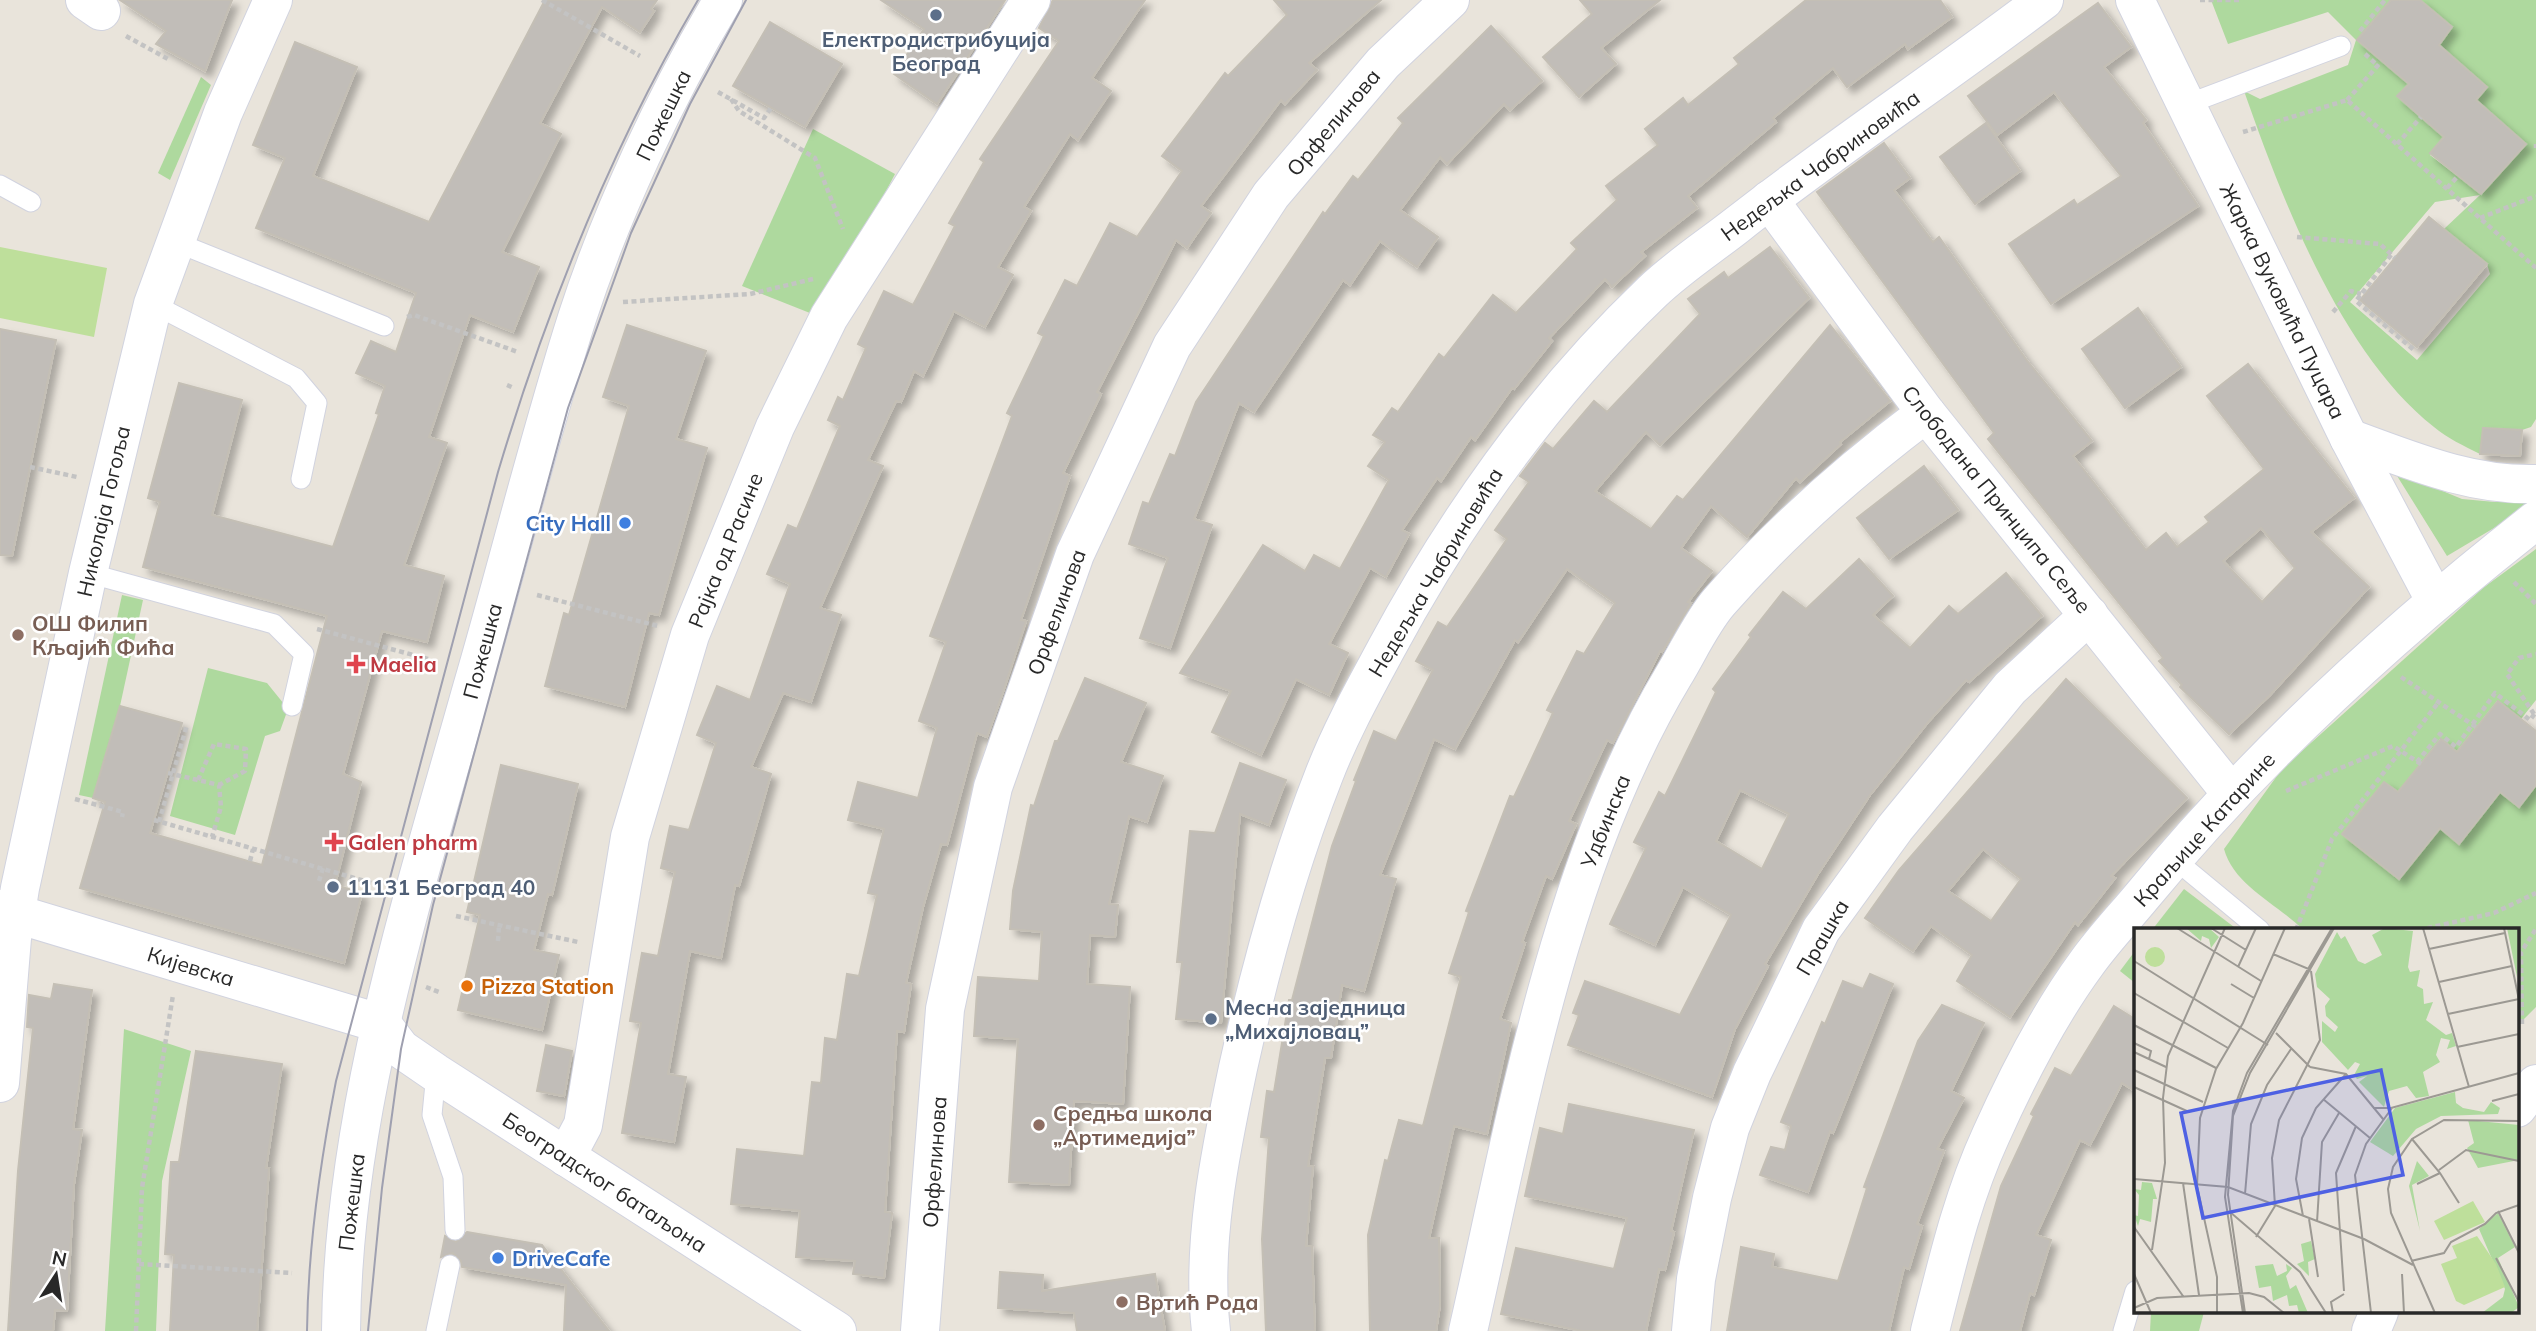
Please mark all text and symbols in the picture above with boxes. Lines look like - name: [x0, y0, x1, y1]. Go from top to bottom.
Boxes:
- marker: Електродистрибуција Београд: [928, 7, 944, 23]
- place label: Електродистрибуција Београд: [822, 26, 1050, 76]
- street label: Орфелинова: [1281, 63, 1385, 181]
- street label: Пожешка: [630, 65, 696, 165]
- street label: Недељка Чабриновића: [1715, 84, 1925, 246]
- street label: Жарка Вуковића Пуцара: [2215, 179, 2351, 423]
- street label: Слободана Принципа Сеље: [1897, 380, 2097, 618]
- street label: Николаја Гогоља: [71, 423, 135, 599]
- street label: Недељка Чабриновића: [1362, 463, 1508, 681]
- street label: Рајка од Расине: [682, 469, 768, 631]
- place label: City Hall: [526, 510, 611, 536]
- marker: City Hall: [617, 515, 633, 531]
- street label: Орфелинова: [1021, 546, 1091, 678]
- street label: Пожешка: [457, 600, 507, 702]
- place label: ОШ Филип Кљајић Фића: [32, 610, 174, 660]
- marker: ОШ Филип Кљајић Фића: [10, 627, 26, 643]
- place label: Maelia: [370, 651, 437, 677]
- marker: Maelia: [348, 656, 364, 672]
- street label: Краљице Катарине: [2128, 746, 2280, 912]
- street label: Удбинска: [1574, 770, 1636, 873]
- place label: Galen pharm: [348, 829, 478, 855]
- marker: Galen pharm: [326, 834, 342, 850]
- place label: 11131 Београд 40: [347, 874, 535, 900]
- marker: 11131 Београд 40: [325, 879, 341, 895]
- street label: Прашка: [1790, 895, 1854, 979]
- inset map: [2134, 928, 2518, 1314]
- street label: Кијевска: [144, 940, 238, 992]
- place label: Pizza Station: [481, 973, 614, 999]
- marker: Pizza Station: [459, 978, 475, 994]
- place label: Месна заједница „Михајловац”: [1225, 994, 1406, 1044]
- marker: Месна заједница „Михајловац”: [1203, 1011, 1219, 1027]
- street label: Орфелинова: [916, 1095, 952, 1229]
- place label: Средња школа „Артимедија”: [1053, 1100, 1213, 1150]
- street label: Београдског батаљона: [498, 1106, 712, 1258]
- marker: Средња школа „Артимедија”: [1031, 1117, 1047, 1133]
- street label: Пожешка: [332, 1152, 370, 1252]
- north arrow: [21, 1240, 91, 1310]
- text: N: [50, 1245, 69, 1272]
- place label: DriveCafe: [512, 1245, 610, 1271]
- marker: DriveCafe: [490, 1250, 506, 1266]
- place label: Вртић Рода: [1136, 1289, 1259, 1315]
- marker: Вртић Рода: [1114, 1294, 1130, 1310]

